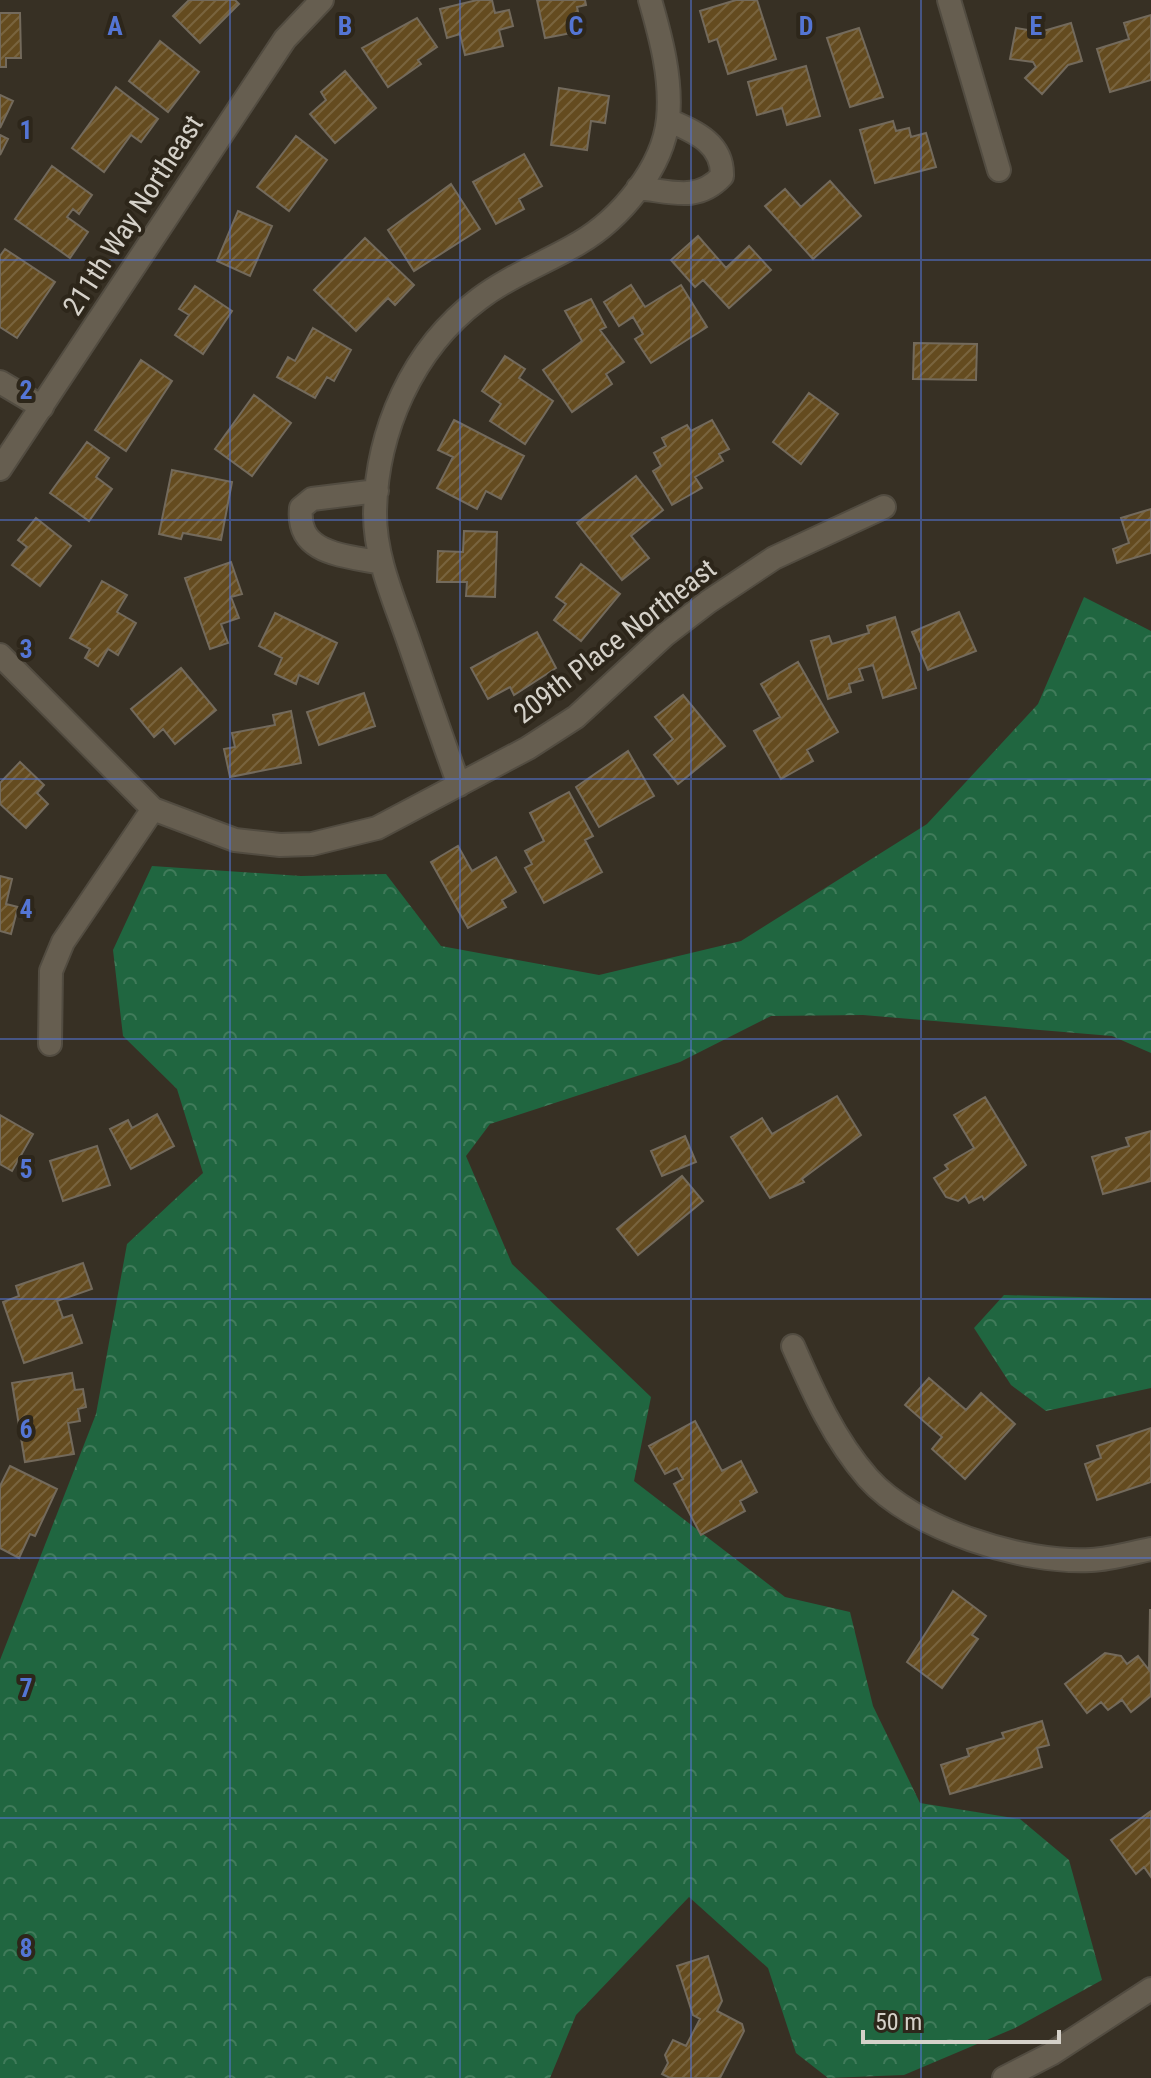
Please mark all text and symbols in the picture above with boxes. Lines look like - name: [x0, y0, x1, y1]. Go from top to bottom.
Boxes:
- text: A: [107, 11, 123, 41]
- text: B: [338, 11, 352, 41]
- text: C: [569, 11, 584, 41]
- text: D: [799, 11, 813, 41]
- text: E: [1030, 11, 1043, 41]
- street label: 211th Way Northeast: [56, 109, 210, 321]
- text: 1: [19, 115, 33, 145]
- text: 2: [19, 375, 33, 405]
- street label: 209th Place Northeast: [507, 552, 723, 730]
- text: 3: [19, 634, 33, 664]
- text: 4: [19, 894, 33, 924]
- text: 5: [19, 1154, 33, 1184]
- text: 6: [19, 1414, 33, 1444]
- text: 7: [19, 1673, 33, 1703]
- text: 8: [19, 1933, 33, 1963]
- scale bar: [863, 1994, 1059, 2044]
- text: 50 m: [875, 2008, 922, 2036]

